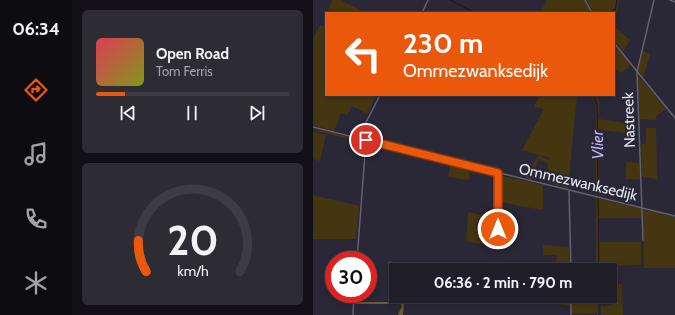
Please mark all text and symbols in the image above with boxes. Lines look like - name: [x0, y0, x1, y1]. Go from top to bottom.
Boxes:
- text: 06:34: [12, 18, 60, 40]
- text: 230 m: [403, 26, 483, 60]
- icon: left: [337, 28, 389, 80]
- text: Open Road: [156, 45, 229, 63]
- text: Ommezwanksedijk: [403, 60, 548, 82]
- text: Tom Ferris: [156, 63, 213, 79]
- icon: directions: [22, 76, 50, 104]
- street label: Nastreek: [619, 92, 639, 148]
- icon: previous: [117, 102, 139, 124]
- icon: pause: [181, 102, 203, 124]
- icon: next: [246, 102, 268, 124]
- pin: [349, 123, 383, 157]
- icon: arrive: [355, 129, 377, 151]
- water label: Vlier: [588, 129, 607, 160]
- icon: music: [22, 140, 50, 168]
- street label: Ommezwanksedijk: [517, 160, 639, 204]
- icon: phone: [22, 205, 50, 233]
- position arrow: [477, 208, 519, 250]
- text: 20: [167, 215, 218, 265]
- speed limit sign: 30: [325, 251, 377, 303]
- text: km/h: [177, 261, 208, 279]
- icon: climate: [22, 269, 50, 297]
- text: 06:36 · 2 min · 790 m: [434, 274, 572, 292]

